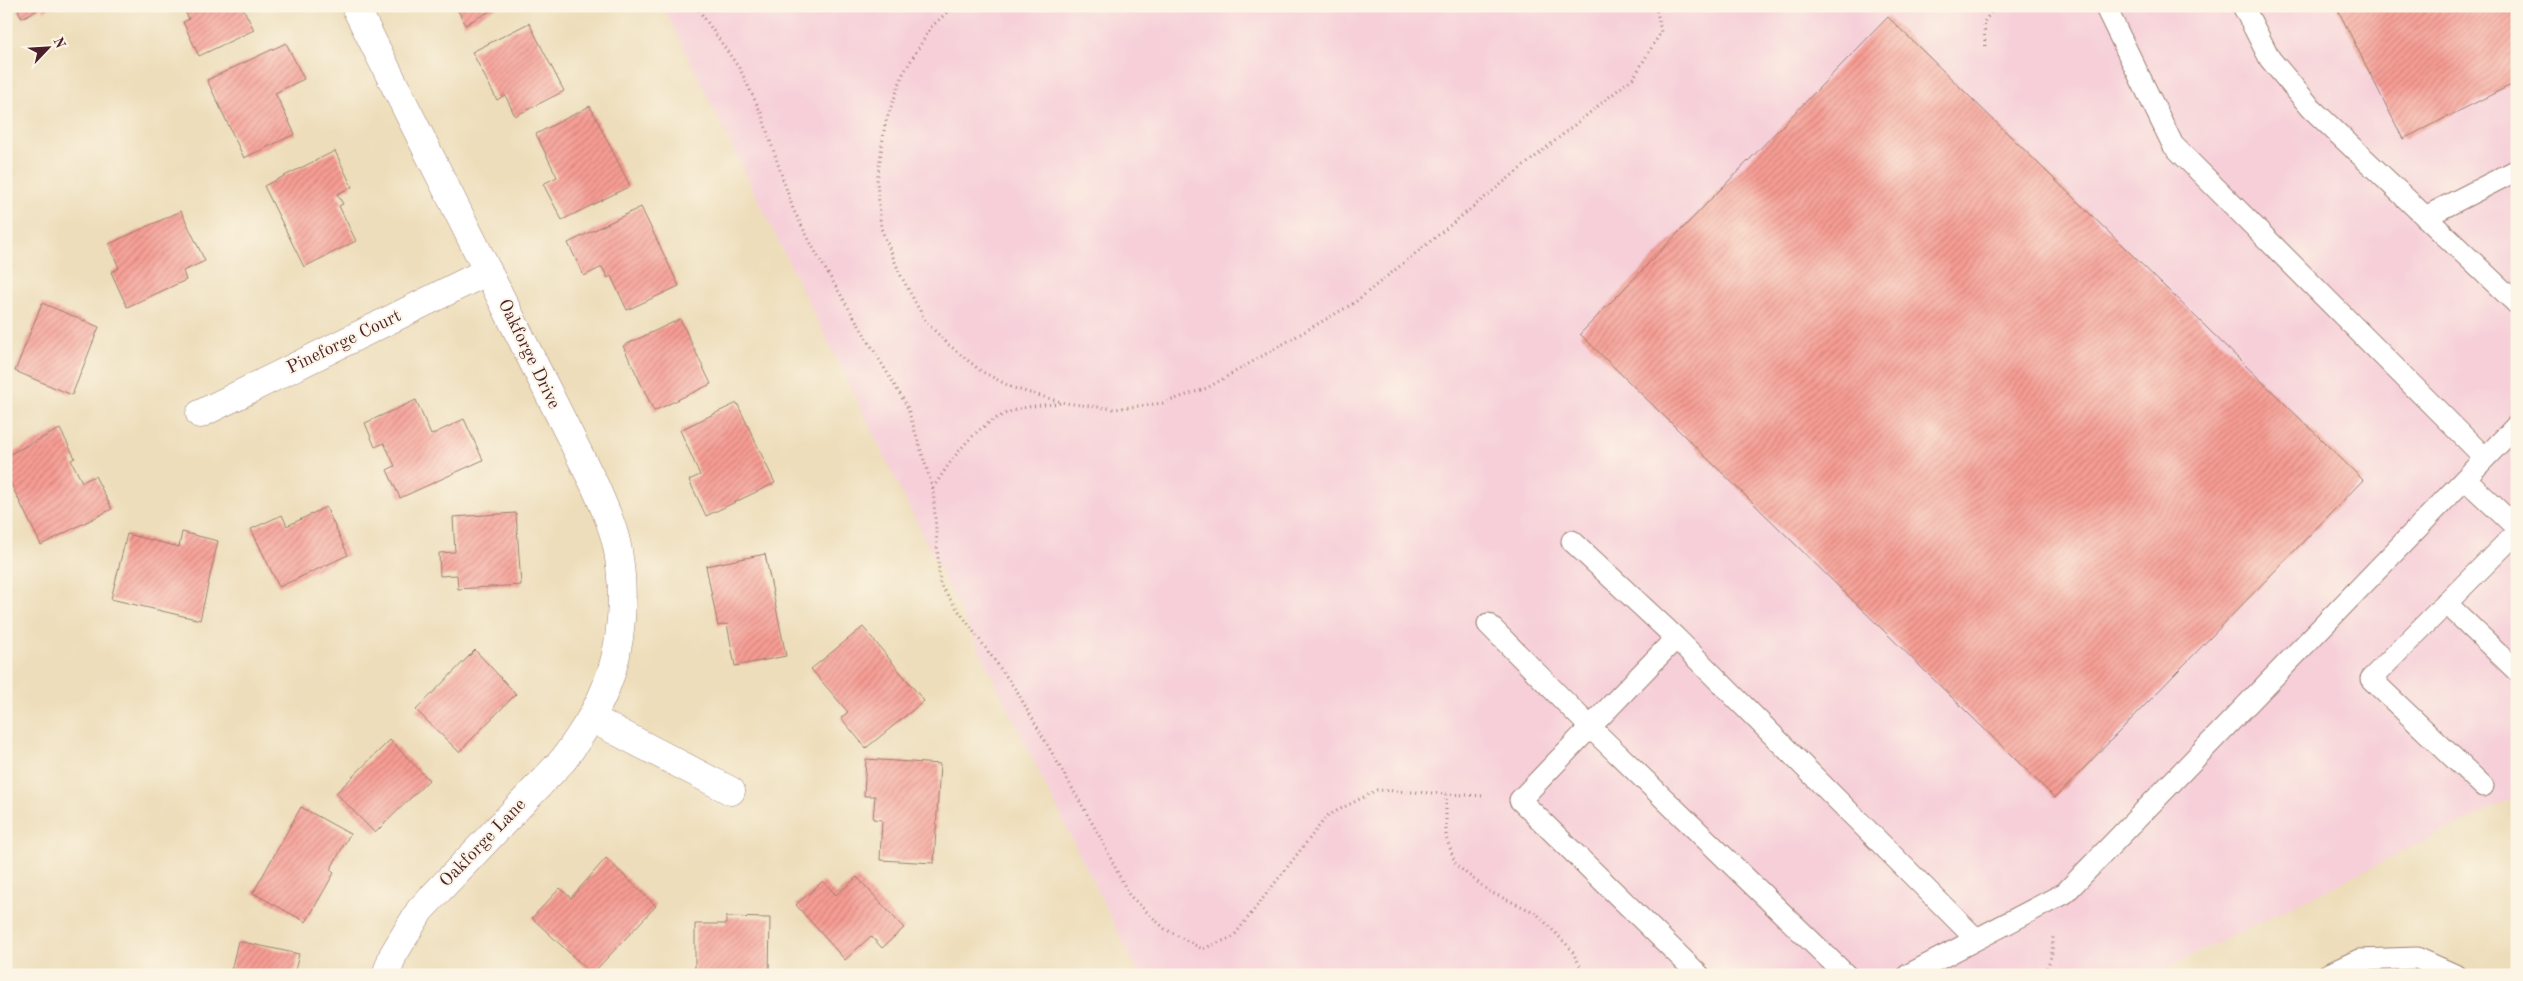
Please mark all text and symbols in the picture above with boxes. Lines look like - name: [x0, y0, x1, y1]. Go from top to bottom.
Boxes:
- north arrow: [22, 22, 72, 72]
- text: N: [50, 35, 68, 51]
- street label: Oakforge Drive: [495, 296, 563, 412]
- street label: Pineforge Court: [284, 307, 404, 377]
- street label: Oakforge Lane: [437, 795, 529, 891]

